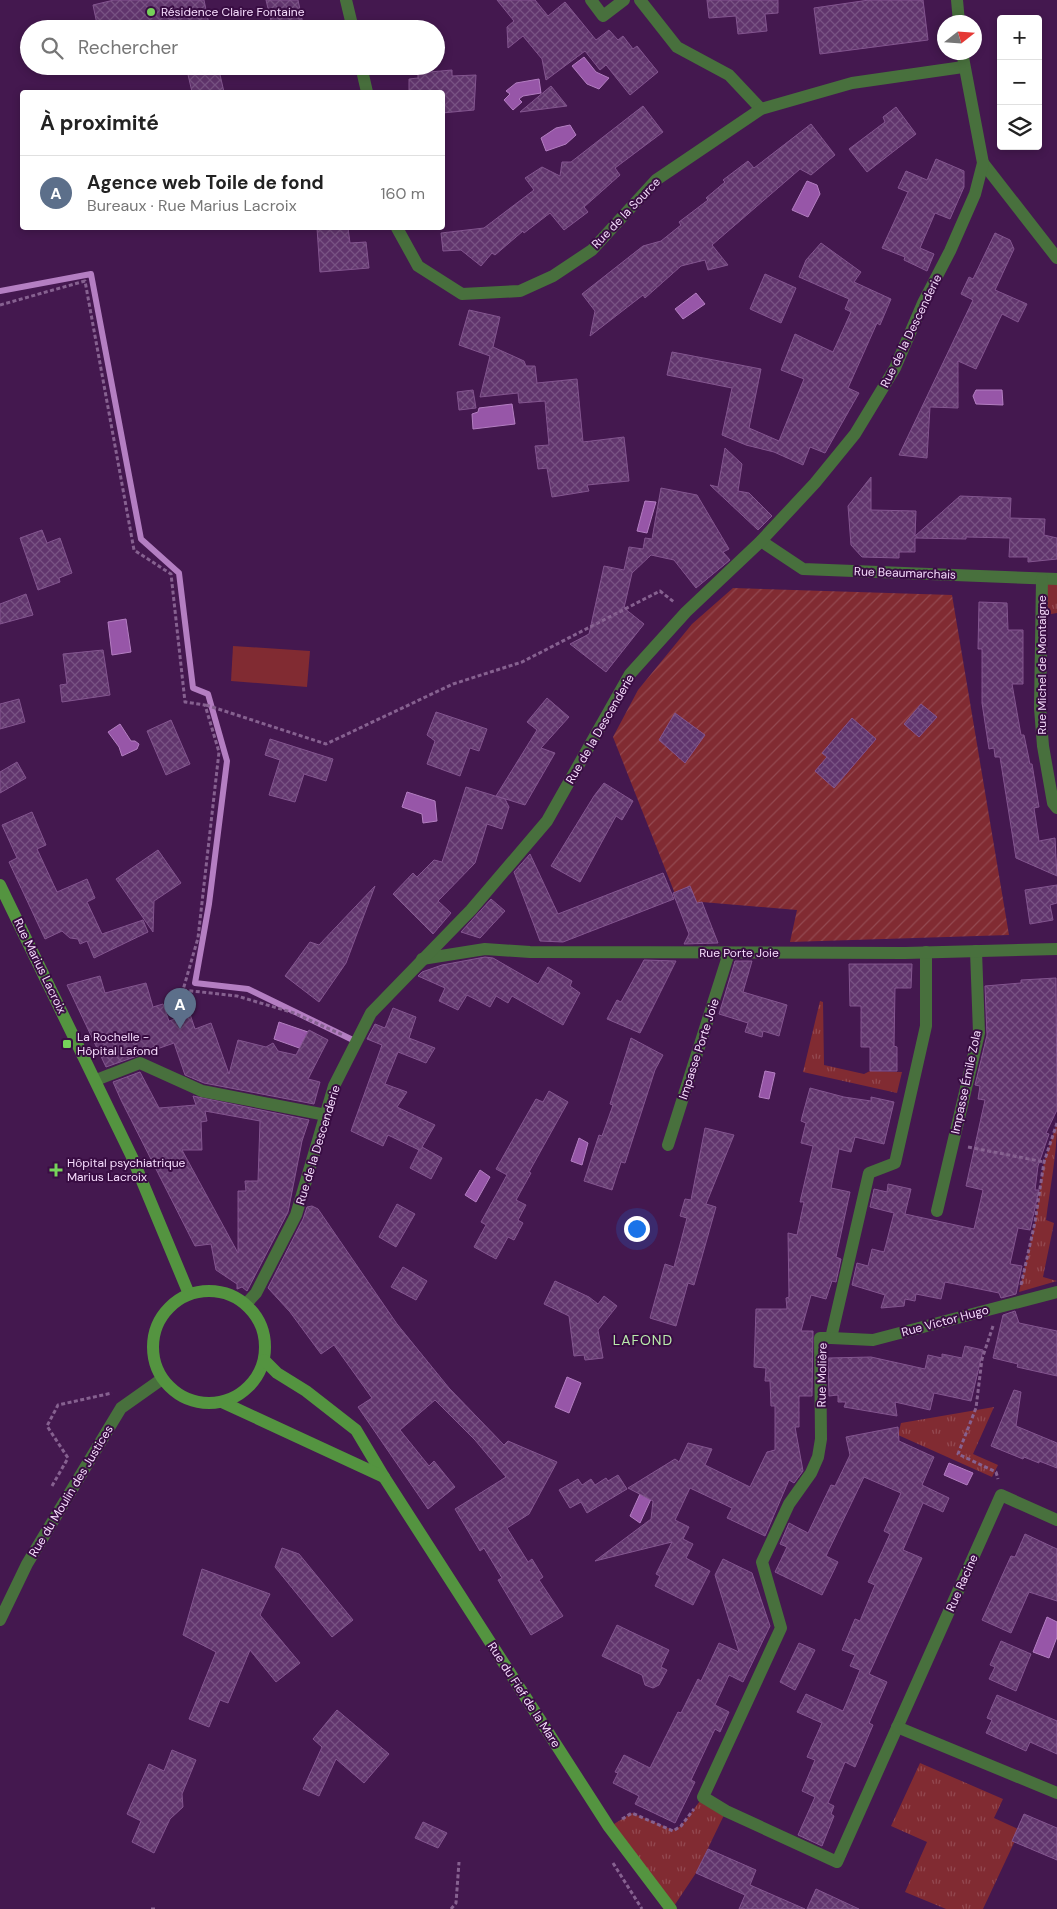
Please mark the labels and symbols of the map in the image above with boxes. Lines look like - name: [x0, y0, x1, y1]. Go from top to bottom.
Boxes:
- place label: Résidence Claire Fontaine: [161, 4, 305, 20]
- marker: Résidence Claire Fontaine: [145, 6, 157, 18]
- north arrow: [937, 15, 982, 60]
- street label: Rue de la Source: [588, 174, 664, 252]
- street label: Rue de la Descenderie: [877, 272, 945, 390]
- street label: Rue Beaumarchais: [854, 563, 956, 583]
- street label: Rue Michel de Montaigne: [1034, 595, 1050, 735]
- street label: Rue de la Descenderie: [562, 671, 638, 787]
- street label: Rue Marius Lacroix: [10, 916, 70, 1016]
- street label: Rue Porte Joie: [699, 945, 779, 961]
- pin: A: [164, 988, 196, 1029]
- street label: Impasse Porte Joie: [675, 996, 723, 1101]
- place label: La Rochelle - Hôpital Lafond: [77, 1029, 158, 1059]
- street label: Impasse Émile Zola: [947, 1029, 985, 1135]
- marker: La Rochelle - Hôpital Lafond: [61, 1038, 73, 1050]
- street label: Rue de la Descenderie: [292, 1083, 344, 1207]
- place label: Hôpital psychiatrique Marius Lacroix: [67, 1155, 186, 1185]
- marker: Hôpital psychiatrique Marius Lacroix: [49, 1163, 63, 1177]
- your location: [624, 1216, 650, 1242]
- street label: Rue Victor Hugo: [900, 1302, 990, 1340]
- district label: LAFOND: [613, 1331, 673, 1349]
- street label: Rue Molière: [813, 1342, 831, 1407]
- street label: Rue du Moulin des Justices: [25, 1422, 117, 1560]
- street label: Rue Racine: [942, 1552, 982, 1614]
- street label: Rue du Fief de la Mare: [484, 1639, 564, 1751]

